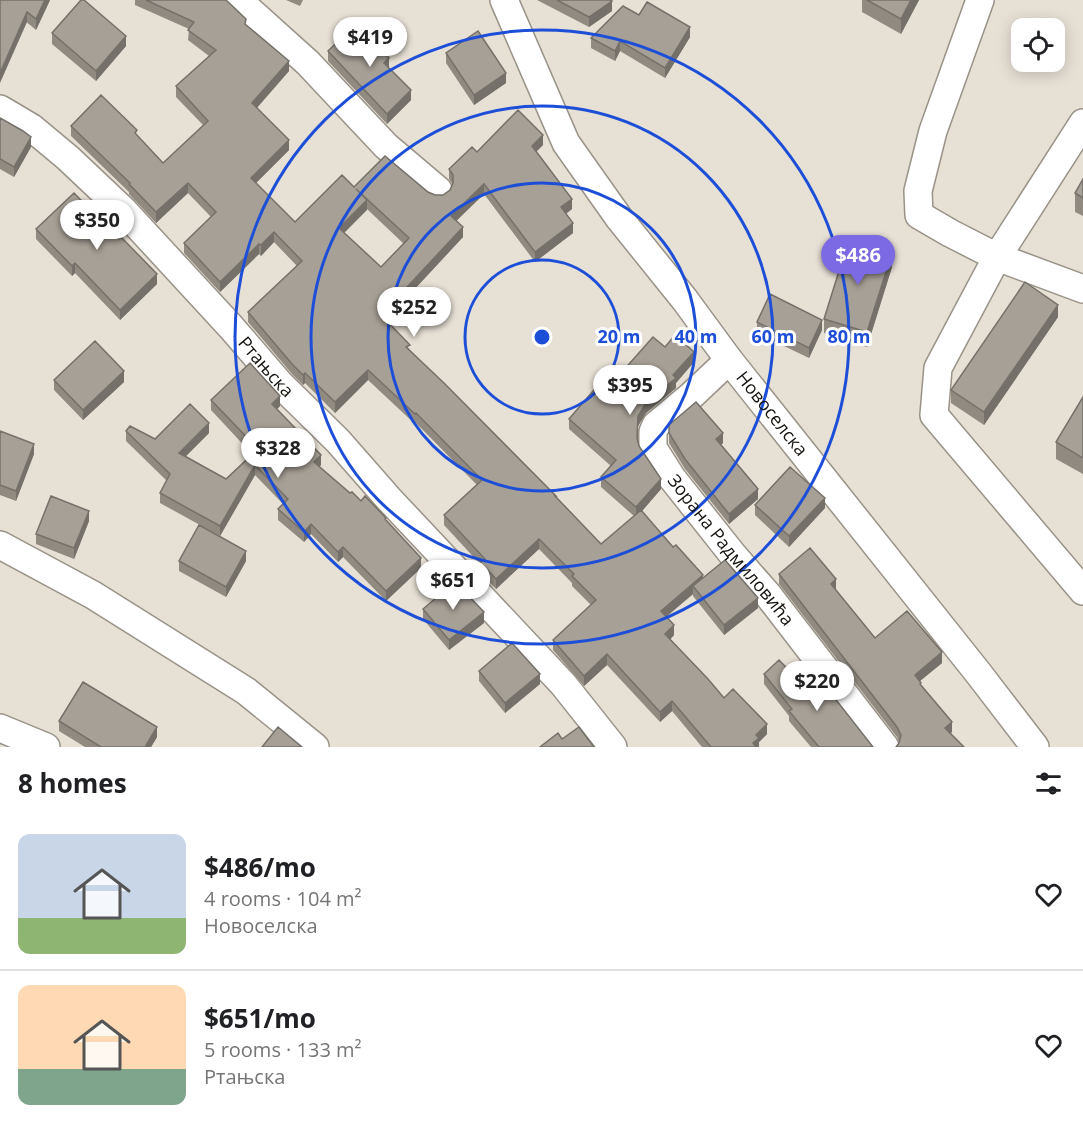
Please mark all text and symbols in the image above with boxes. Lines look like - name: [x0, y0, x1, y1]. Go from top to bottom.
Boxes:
- pin: $419: [334, 17, 406, 68]
- map controls: [1011, 18, 1065, 72]
- button: locate: [1011, 18, 1065, 72]
- text: $419: [347, 23, 393, 50]
- pin: $350: [61, 200, 133, 251]
- text: $350: [74, 206, 120, 233]
- pin: $486: [822, 235, 894, 286]
- text: $486: [835, 241, 881, 268]
- pin: $252: [378, 287, 450, 338]
- text: $252: [391, 293, 437, 320]
- text: 20 m: [598, 324, 640, 348]
- text: 40 m: [675, 324, 717, 348]
- text: 60 m: [752, 324, 794, 348]
- text: 80 m: [828, 324, 870, 348]
- centre of rings: [532, 327, 552, 347]
- street label: Ртањска: [233, 331, 299, 402]
- pin: $395: [594, 365, 666, 416]
- street label: Новоселска: [731, 366, 814, 461]
- text: $395: [607, 371, 653, 398]
- pin: $328: [242, 428, 314, 479]
- text: $328: [255, 434, 301, 461]
- street label: Зорана Радмиловића: [663, 469, 800, 630]
- pin: $651: [417, 560, 489, 611]
- text: $651: [430, 566, 476, 593]
- pin: $220: [781, 661, 853, 712]
- text: $220: [794, 667, 840, 694]
- text: 8 homes: [18, 765, 127, 801]
- icon: filters: [1032, 767, 1065, 800]
- text: $486/mo: [204, 849, 316, 885]
- icon: home: [66, 858, 138, 930]
- icon: heart: [1032, 878, 1065, 911]
- text: 4 rooms · 104 m²: [204, 885, 362, 912]
- text: Новоселска: [204, 912, 318, 939]
- text: $651/mo: [204, 1000, 316, 1036]
- icon: home: [66, 1009, 138, 1081]
- icon: heart: [1032, 1029, 1065, 1062]
- text: 5 rooms · 133 m²: [204, 1036, 362, 1063]
- text: Ртањска: [204, 1063, 285, 1090]

